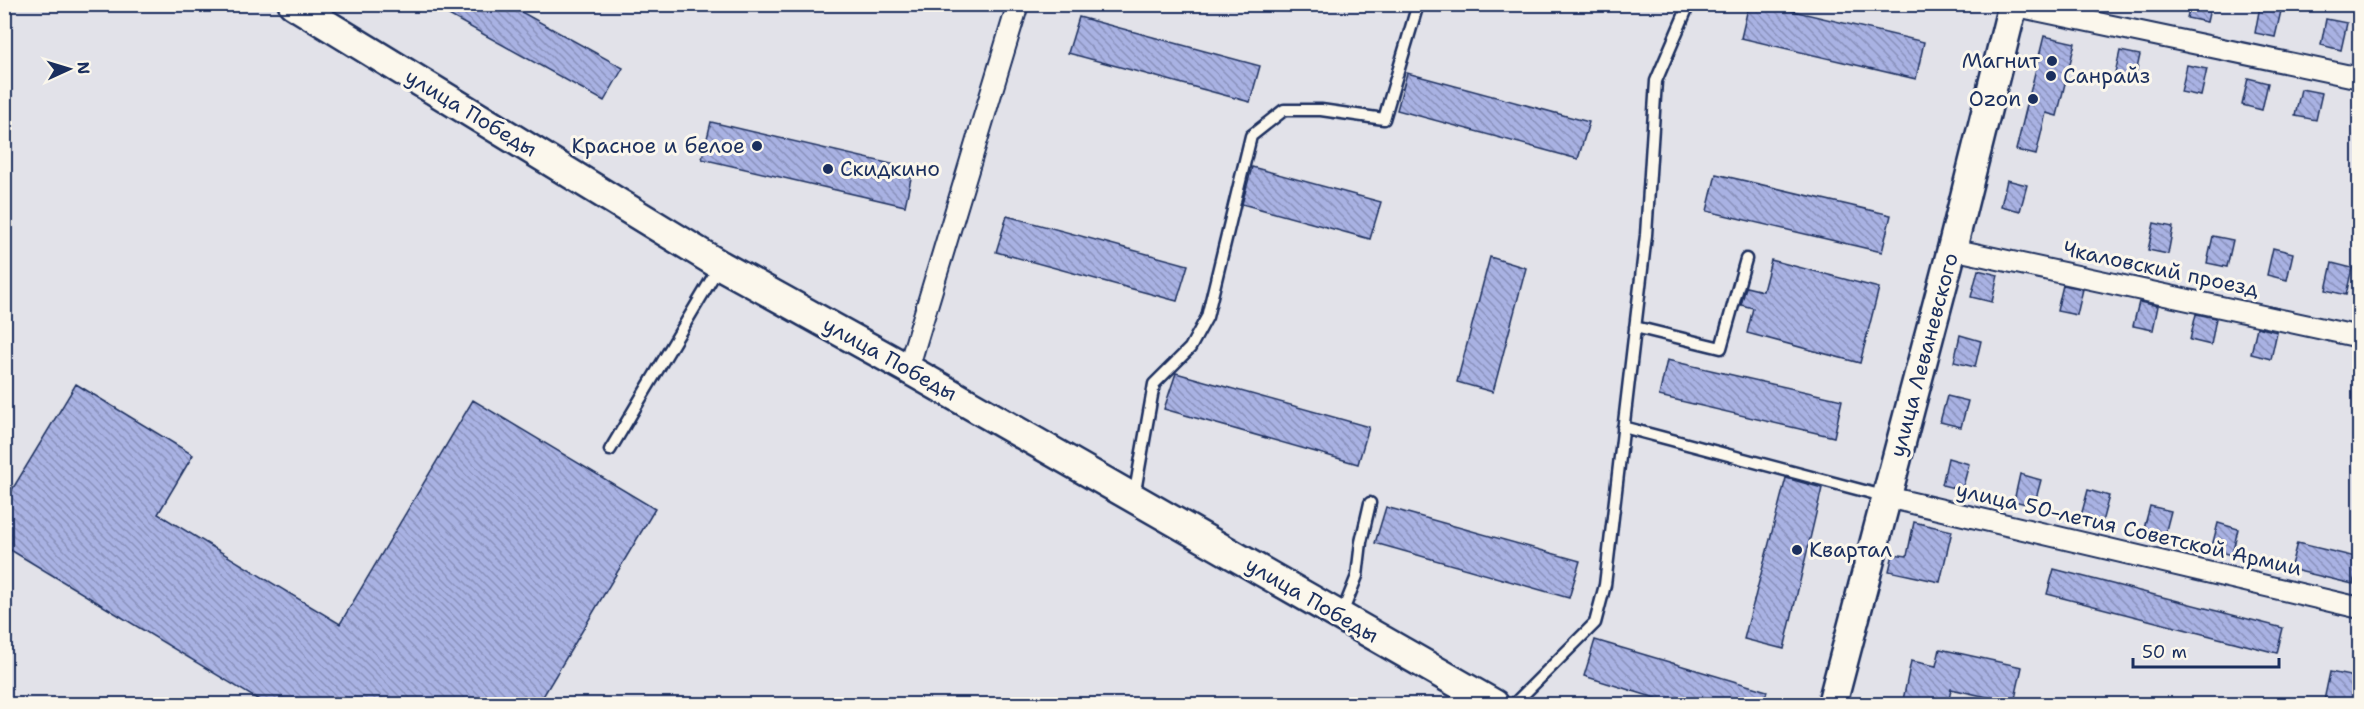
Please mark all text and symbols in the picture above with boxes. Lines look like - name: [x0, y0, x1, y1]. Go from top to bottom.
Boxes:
- north arrow: [39, 39, 99, 99]
- place label: Магнит: [1962, 47, 2040, 75]
- marker: Магнит: [2045, 54, 2059, 68]
- text: N: [73, 61, 94, 75]
- place label: Санрайз: [2063, 62, 2150, 90]
- street label: улица Победы: [400, 63, 542, 163]
- marker: Санрайз: [2044, 69, 2058, 83]
- place label: Ozon: [1969, 85, 2021, 113]
- marker: Ozon: [2026, 92, 2040, 106]
- place label: Красное и белое: [572, 132, 745, 160]
- marker: Красное и белое: [750, 139, 764, 153]
- place label: Скидкино: [840, 155, 940, 183]
- marker: Скидкино: [821, 162, 835, 176]
- street label: Чкаловский проезд: [2060, 235, 2262, 303]
- street label: улица Леваневского: [1883, 250, 1965, 460]
- street label: улица Победы: [818, 311, 962, 407]
- street label: улица 50-летия Советской Армии: [1953, 476, 2305, 583]
- place label: Квартал: [1809, 536, 1892, 564]
- marker: Квартал: [1790, 543, 1804, 557]
- street label: улица Победы: [1240, 551, 1384, 649]
- scale bar: [2133, 631, 2278, 669]
- text: 50 m: [2142, 640, 2187, 664]

